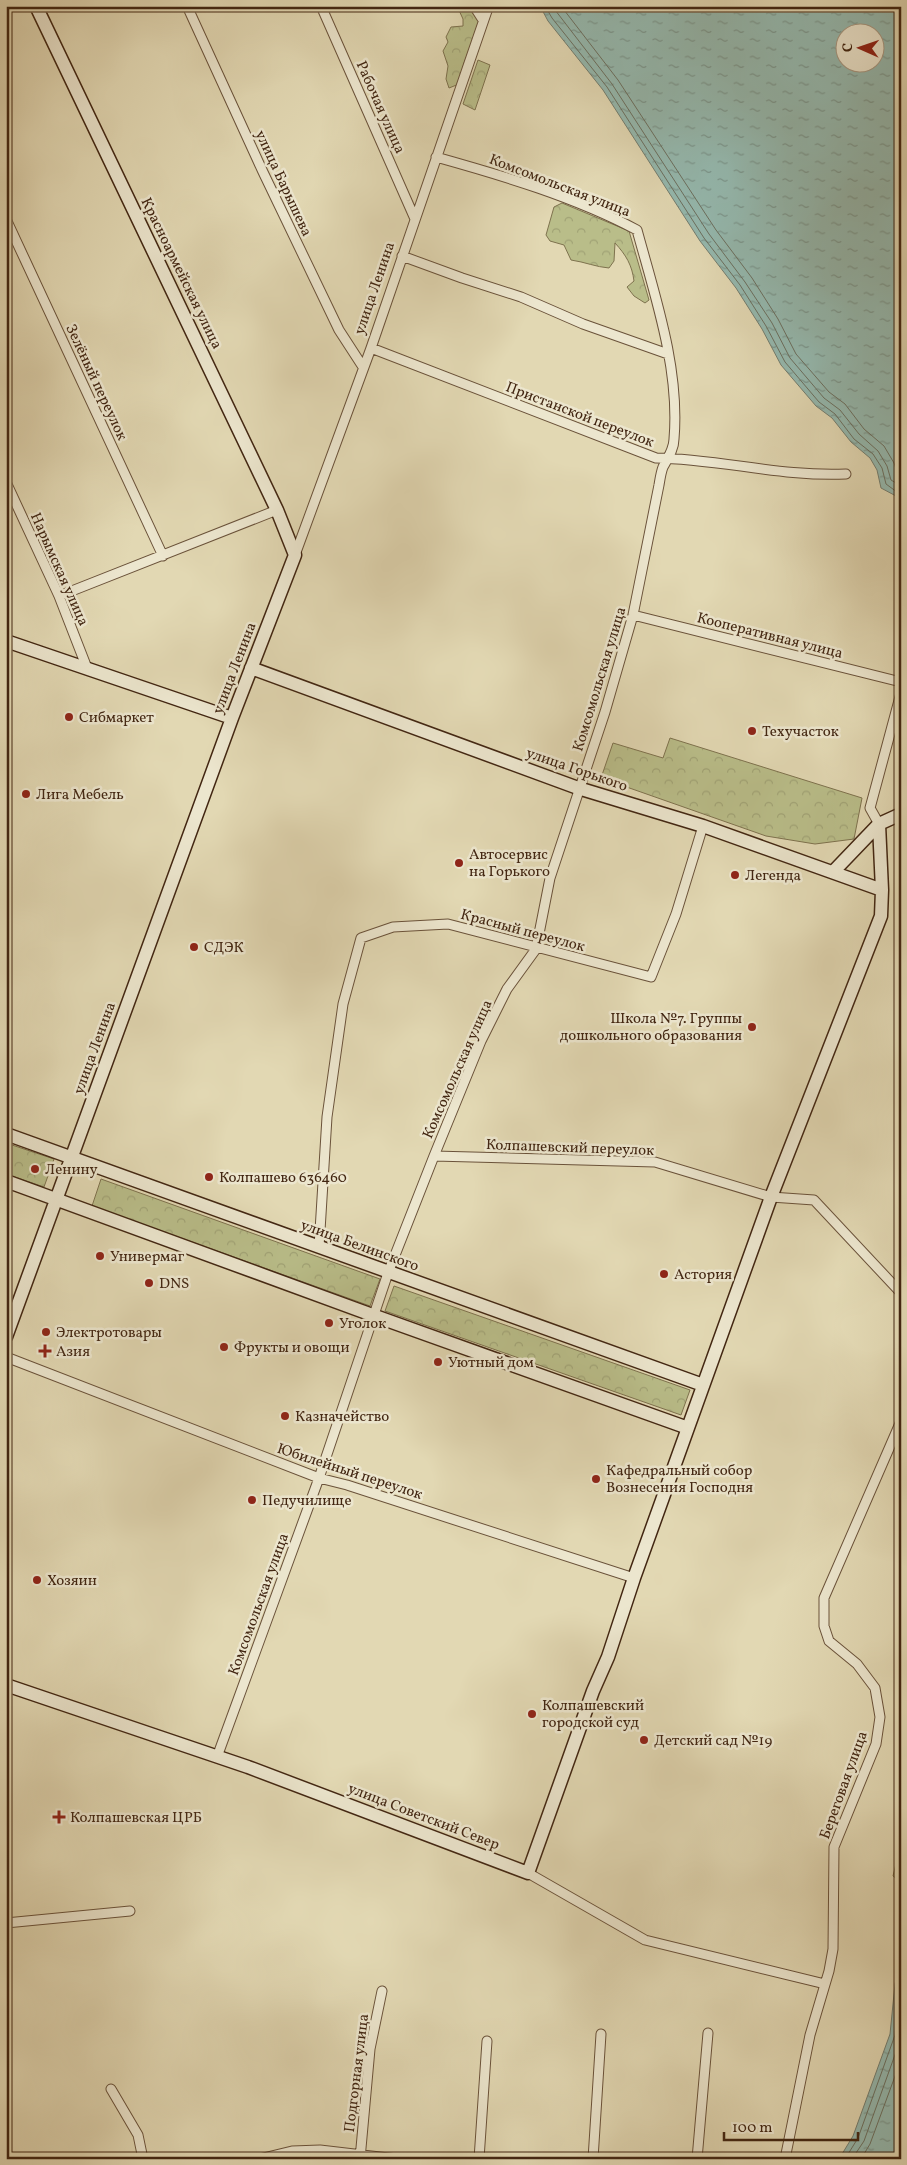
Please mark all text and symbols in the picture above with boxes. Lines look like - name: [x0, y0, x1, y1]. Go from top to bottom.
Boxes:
- north arrow: [834, 22, 884, 72]
- text: С: [839, 43, 858, 52]
- street label: Рабочая улица: [350, 58, 410, 157]
- street label: улица Барышева: [249, 127, 316, 240]
- street label: Комсомольская улица: [486, 150, 633, 223]
- street label: Красноармейская улица: [135, 194, 227, 353]
- street label: улица Ленина: [350, 239, 401, 338]
- street label: Зелёный переулок: [59, 321, 132, 444]
- street label: Пристанской переулок: [502, 377, 657, 453]
- street label: Нарымская улица: [24, 510, 93, 630]
- street label: Комсомольская улица: [568, 605, 632, 754]
- street label: Кооперативная улица: [694, 608, 845, 665]
- street label: улица Ленина: [208, 620, 263, 718]
- place label: Сибмаркет: [79, 708, 154, 729]
- marker: Сибмаркет: [63, 711, 75, 723]
- place label: Техучасток: [762, 722, 839, 743]
- marker: Техучасток: [746, 725, 758, 737]
- street label: улица Горького: [523, 743, 630, 798]
- place label: Лига Мебель: [36, 785, 124, 806]
- marker: Лига Мебель: [20, 788, 32, 800]
- place label: Автосервис на Горького: [469, 845, 550, 883]
- marker: Автосервис на Горького: [453, 857, 465, 869]
- place label: Легенда: [745, 866, 801, 887]
- marker: Легенда: [729, 869, 741, 881]
- street label: Красный переулок: [458, 905, 587, 958]
- place label: СДЭК: [204, 938, 244, 959]
- marker: СДЭК: [188, 941, 200, 953]
- street label: Комсомольская улица: [418, 997, 498, 1142]
- street label: улица Ленина: [69, 999, 122, 1098]
- place label: Школа №7. Группы дошкольного образования: [560, 1009, 742, 1047]
- marker: Школа №7. Группы дошкольного образования: [746, 1021, 758, 1033]
- street label: Колпашевский переулок: [485, 1135, 654, 1162]
- place label: Ленину: [45, 1160, 98, 1181]
- marker: Ленину: [29, 1163, 41, 1175]
- place label: Колпашево 636460: [219, 1168, 347, 1189]
- marker: Колпашево 636460: [203, 1171, 215, 1183]
- street label: улица Белинского: [297, 1215, 422, 1278]
- place label: Универмаг: [110, 1247, 185, 1268]
- marker: Универмаг: [94, 1250, 106, 1262]
- place label: Астория: [674, 1265, 732, 1286]
- marker: Астория: [658, 1268, 670, 1280]
- place label: DNS: [159, 1274, 189, 1295]
- marker: DNS: [143, 1277, 155, 1289]
- place label: Уголок: [339, 1314, 386, 1335]
- marker: Уголок: [323, 1317, 335, 1329]
- place label: Электротовары: [56, 1323, 162, 1344]
- marker: Электротовары: [40, 1326, 52, 1338]
- place label: Фрукты и овощи: [234, 1338, 350, 1359]
- marker: Фрукты и овощи: [218, 1341, 230, 1353]
- place label: Азия: [56, 1342, 90, 1363]
- marker: Азия: [38, 1344, 52, 1358]
- place label: Уютный дом: [448, 1353, 534, 1374]
- marker: Уютный дом: [432, 1356, 444, 1368]
- place label: Казначейство: [295, 1407, 389, 1428]
- marker: Казначейство: [279, 1410, 291, 1422]
- street label: Юбилейный переулок: [274, 1439, 425, 1506]
- place label: Кафедральный собор Вознесения Господня: [606, 1461, 753, 1499]
- marker: Кафедральный собор Вознесения Господня: [590, 1473, 602, 1485]
- place label: Педучилище: [262, 1491, 352, 1512]
- marker: Педучилище: [246, 1494, 258, 1506]
- street label: Комсомольская улица: [224, 1530, 295, 1679]
- place label: Хозяин: [47, 1571, 97, 1592]
- marker: Хозяин: [31, 1574, 43, 1586]
- place label: Колпашевский городской суд: [542, 1696, 644, 1734]
- marker: Колпашевский городской суд: [526, 1708, 538, 1720]
- street label: Береговая улица: [815, 1729, 874, 1843]
- place label: Детский сад №19: [654, 1731, 772, 1752]
- marker: Детский сад №19: [638, 1734, 650, 1746]
- street label: улица Советский Север: [345, 1779, 502, 1856]
- place label: Колпашевская ЦРБ: [70, 1808, 202, 1829]
- marker: Колпашевская ЦРБ: [52, 1810, 66, 1824]
- street label: Подгорная улица: [340, 2013, 375, 2134]
- scale bar: [724, 2110, 858, 2142]
- text: 100 m: [732, 2118, 772, 2139]

